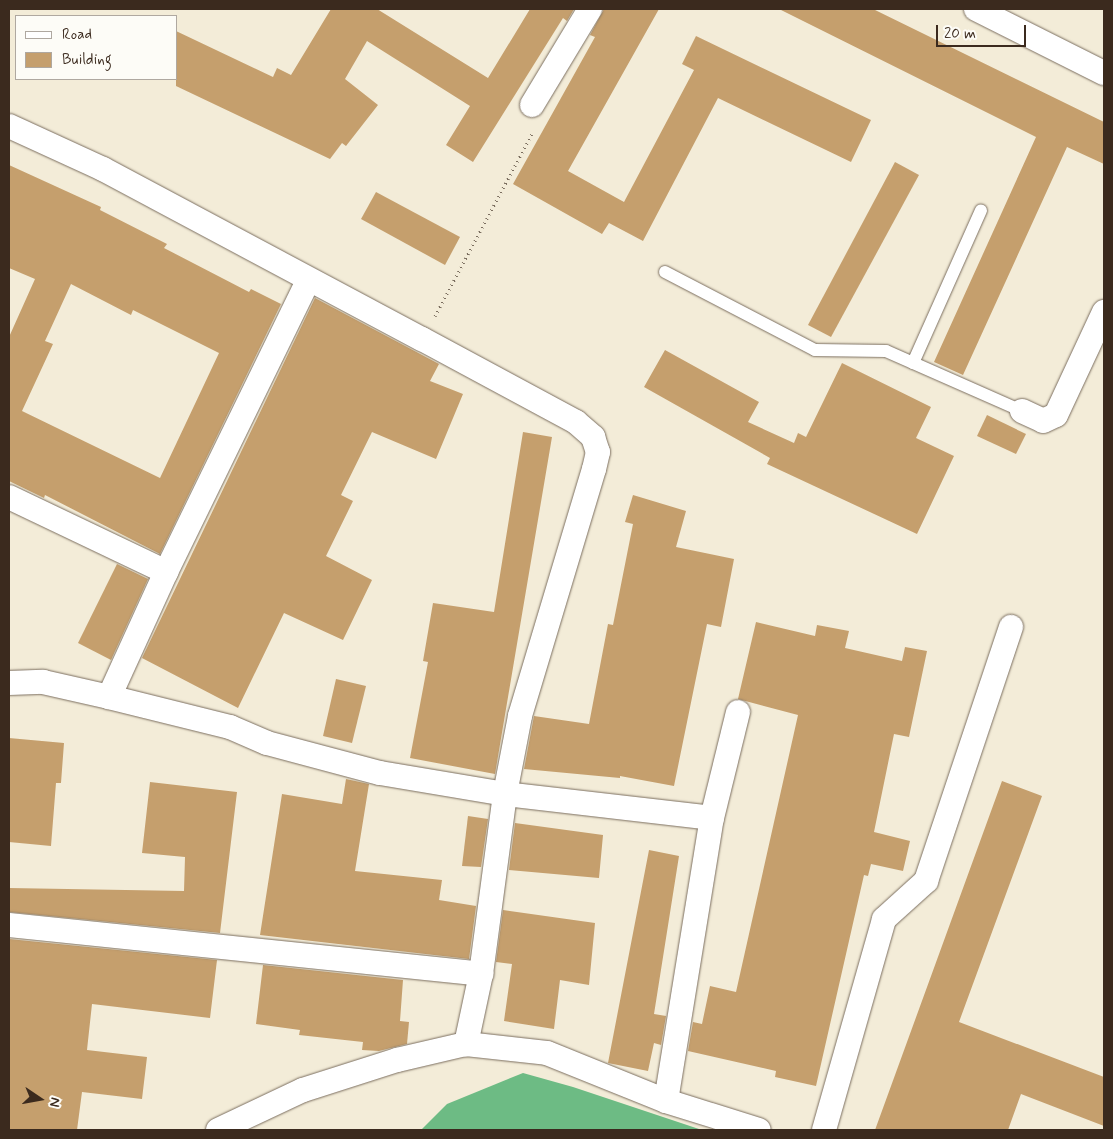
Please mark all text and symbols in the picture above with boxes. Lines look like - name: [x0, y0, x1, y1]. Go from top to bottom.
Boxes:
- legend: [15, 15, 178, 80]
- scale bar: [938, 15, 1028, 47]
- text: 20 m: [944, 24, 976, 44]
- text: Road: [62, 25, 92, 45]
- text: Building: [62, 50, 112, 70]
- north arrow: [15, 1074, 65, 1124]
- text: N: [45, 1096, 64, 1109]

